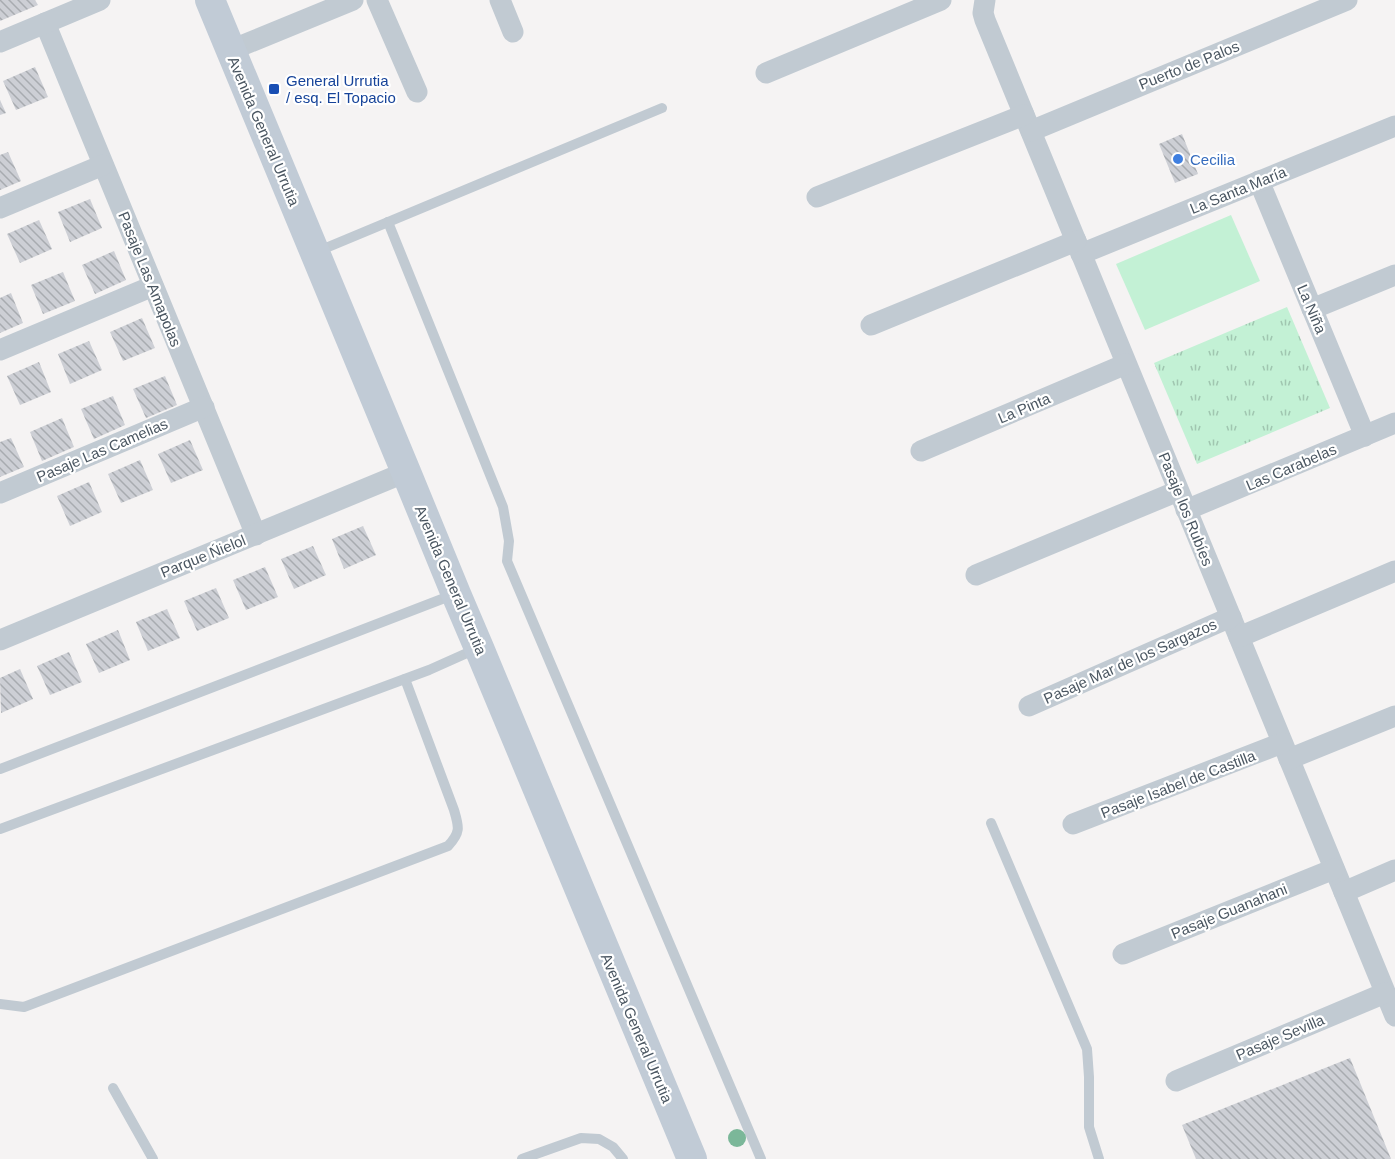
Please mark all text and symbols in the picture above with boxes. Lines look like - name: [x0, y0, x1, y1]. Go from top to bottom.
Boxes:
- street label: Puerto de Palos: [1136, 37, 1242, 93]
- street label: Avenida General Urrutia: [225, 54, 303, 209]
- place label: General Urrutia / esq. El Topacio: [286, 72, 396, 106]
- marker: General Urrutia / esq. El Topacio: [267, 82, 281, 96]
- place label: Cecilia: [1190, 151, 1236, 168]
- marker: Cecilia: [1171, 152, 1185, 166]
- street label: La Santa María: [1187, 163, 1289, 217]
- street label: Pasaje Las Amapolas: [115, 209, 185, 349]
- street label: La Niña: [1294, 282, 1330, 337]
- street label: La Pinta: [995, 389, 1053, 427]
- street label: Pasaje Las Camelias: [34, 415, 170, 485]
- street label: Las Carabelas: [1243, 440, 1339, 494]
- street label: Pasaje los Rubíes: [1155, 450, 1217, 568]
- street label: Avenida General Urrutia: [412, 503, 490, 658]
- street label: Parque Ńielol: [158, 531, 248, 581]
- street label: Pasaje Mar de los Sargazos: [1041, 615, 1219, 707]
- street label: Pasaje Isabel de Castilla: [1098, 746, 1258, 821]
- street label: Pasaje Guanahani: [1169, 880, 1289, 942]
- street label: Avenida General Urrutia: [598, 951, 676, 1106]
- street label: Pasaje Sevilla: [1233, 1011, 1327, 1063]

